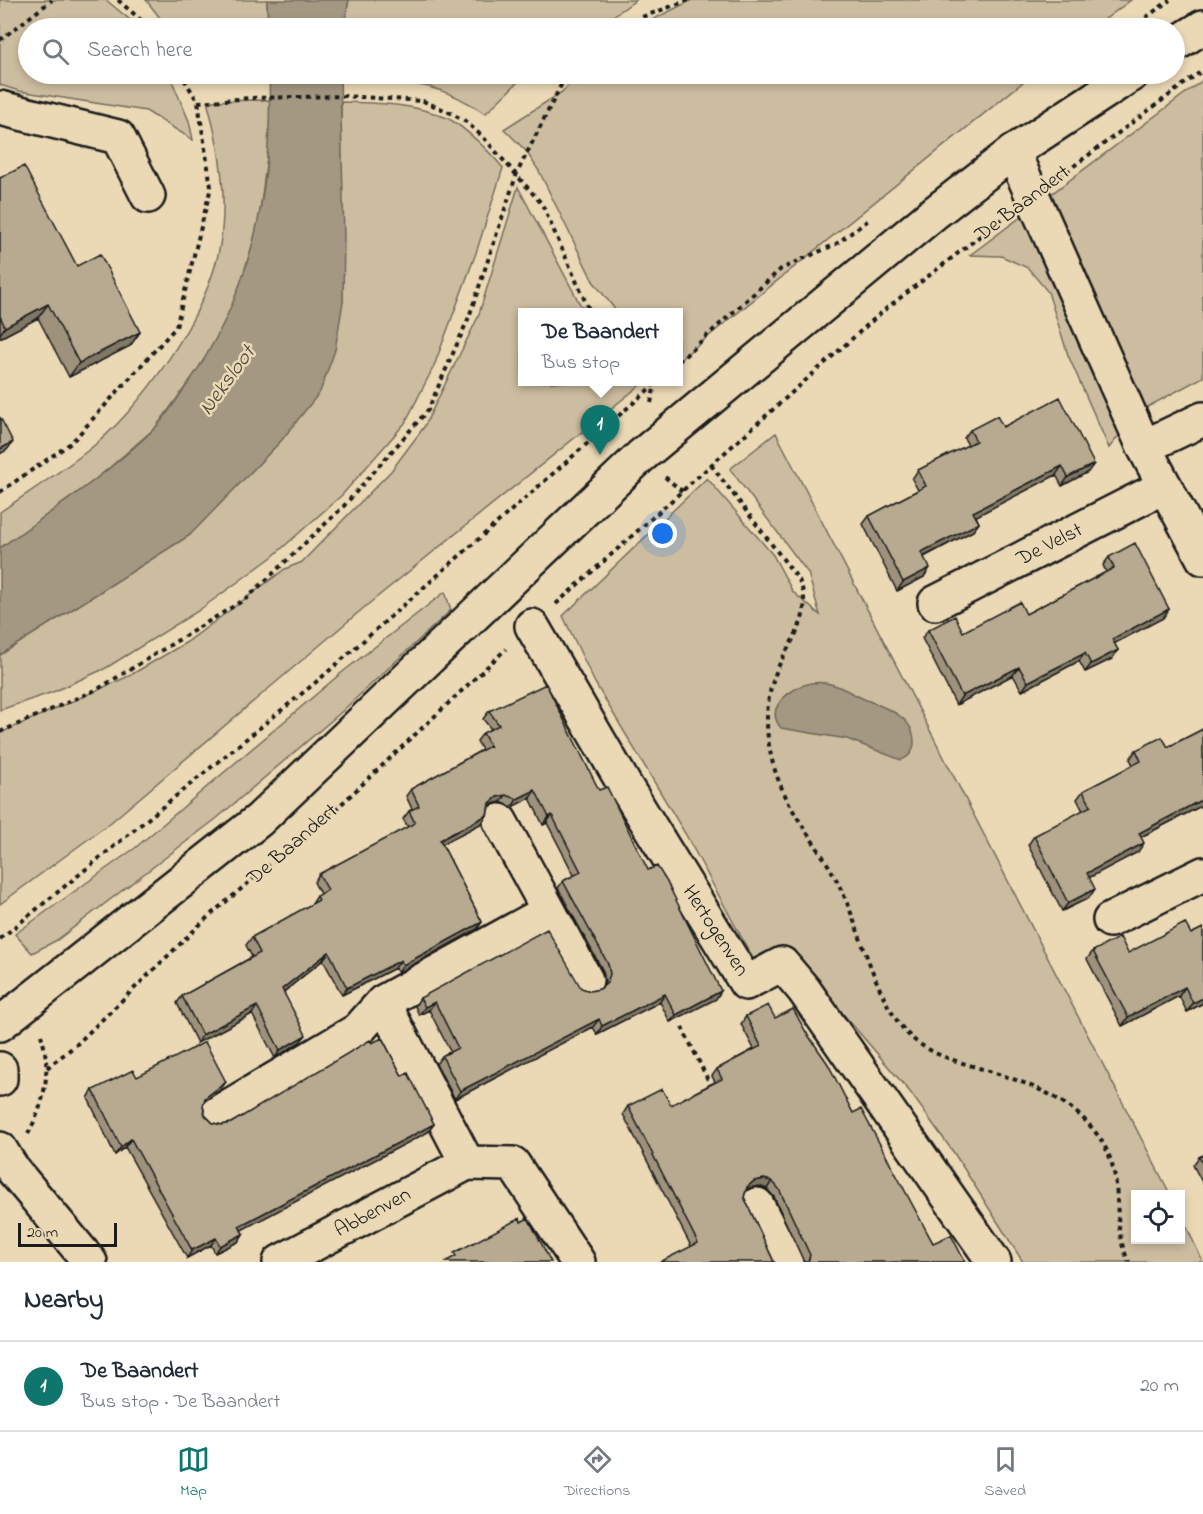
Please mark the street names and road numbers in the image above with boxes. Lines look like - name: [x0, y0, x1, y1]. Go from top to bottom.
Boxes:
- street label: De Baandert: [968, 158, 1077, 250]
- street label: De Velst: [1011, 516, 1088, 575]
- street label: De Baandert: [240, 797, 345, 894]
- street label: Hertogenven: [672, 879, 756, 984]
- street label: Abbenven: [329, 1180, 417, 1246]

